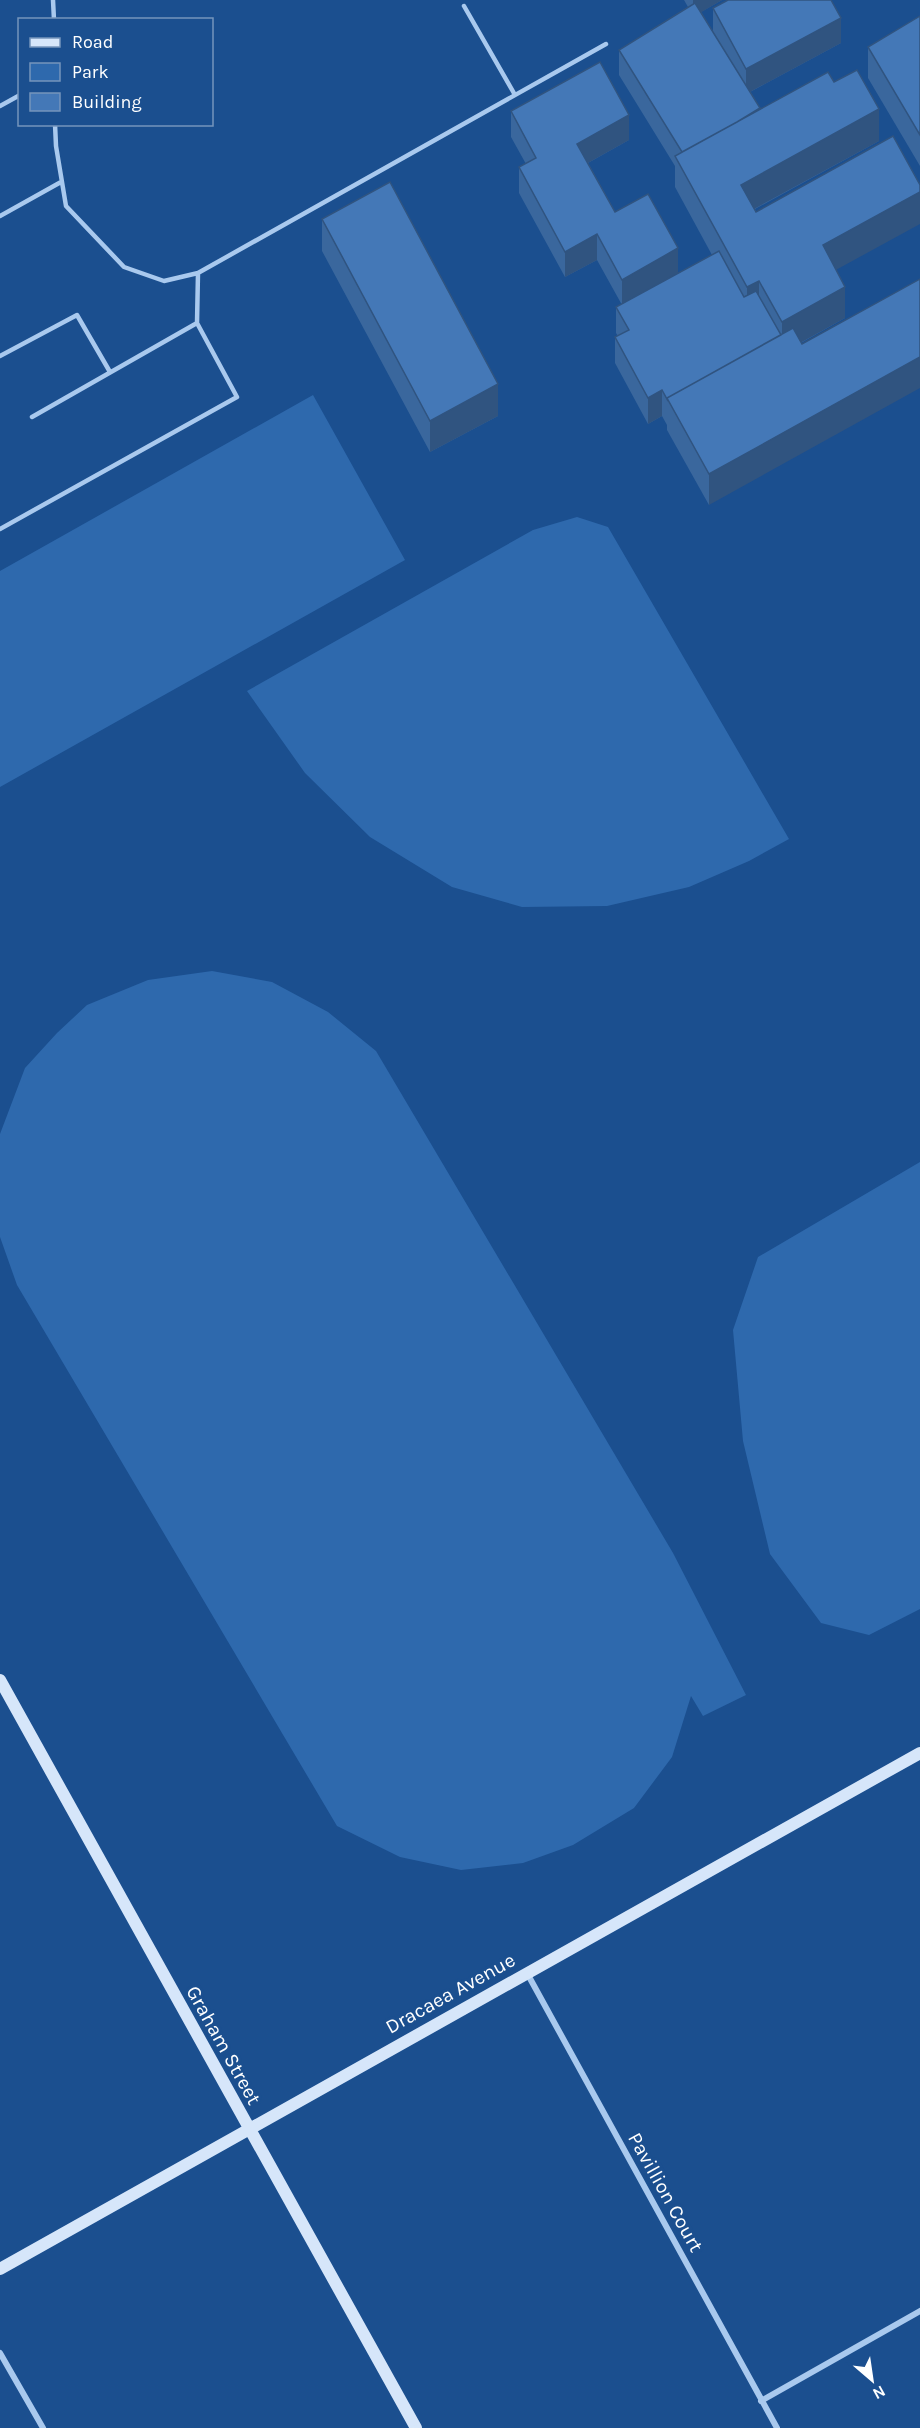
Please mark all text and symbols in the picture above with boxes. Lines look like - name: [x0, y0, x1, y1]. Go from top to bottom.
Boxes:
- legend: [18, 18, 213, 126]
- text: Road: [72, 31, 113, 53]
- text: Park: [72, 61, 109, 83]
- text: Building: [72, 91, 142, 113]
- street label: Dracaea Avenue: [381, 1948, 519, 2039]
- street label: Graham Street: [181, 1982, 266, 2109]
- street label: Pavillion Court: [623, 2128, 708, 2256]
- north arrow: [842, 2350, 902, 2410]
- text: N: [869, 2382, 889, 2404]

